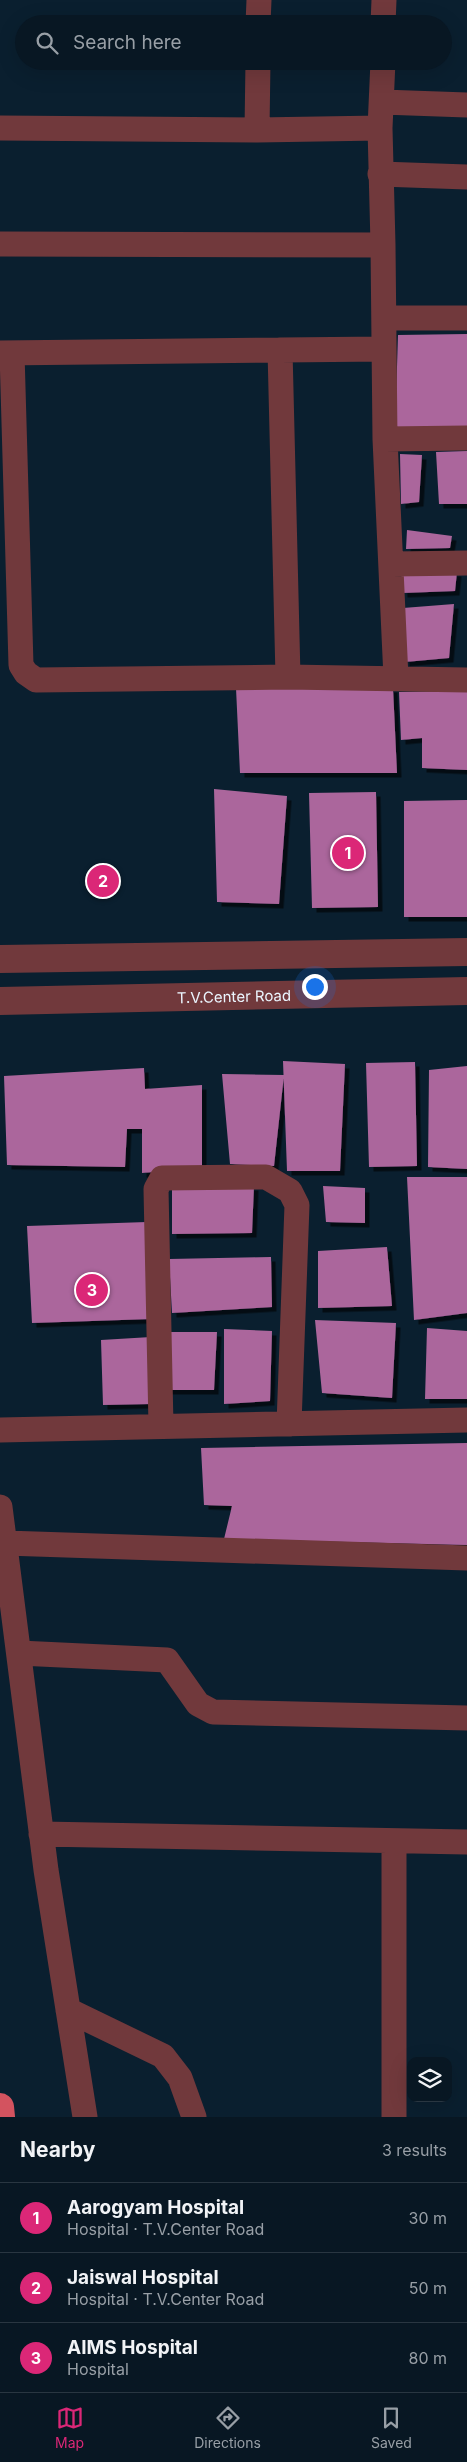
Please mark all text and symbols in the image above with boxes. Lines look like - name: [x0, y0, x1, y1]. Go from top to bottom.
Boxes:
- search box: [15, 15, 452, 70]
- icon: search: [33, 29, 61, 57]
- text: Search here: [73, 31, 182, 54]
- pin: 1: [332, 834, 364, 872]
- pin: 2: [87, 862, 119, 900]
- your location: [302, 974, 328, 1000]
- street label: T.V.Center Road: [177, 985, 291, 1007]
- pin: 3: [76, 1271, 108, 1309]
- map controls: [407, 2057, 452, 2102]
- button: layers: [407, 2057, 452, 2102]
- text: Nearby: [20, 2137, 95, 2162]
- text: 3 results: [382, 2140, 447, 2160]
- text: Aarogyam Hospital: [67, 2196, 244, 2219]
- text: 1: [33, 2208, 39, 2228]
- text: 30 m: [409, 2208, 447, 2228]
- text: Hospital · T.V.Center Road: [67, 2219, 264, 2239]
- text: Jaiswal Hospital: [67, 2266, 219, 2289]
- text: 2: [31, 2278, 41, 2298]
- text: 50 m: [409, 2278, 447, 2298]
- text: Hospital · T.V.Center Road: [67, 2289, 264, 2309]
- text: AIMS Hospital: [67, 2336, 198, 2359]
- text: 3: [31, 2348, 41, 2368]
- text: 80 m: [408, 2348, 447, 2368]
- text: Hospital: [67, 2359, 129, 2379]
- tab: Map: [55, 2404, 84, 2451]
- tab: Directions: [194, 2404, 261, 2451]
- tab: Saved: [371, 2404, 412, 2451]

